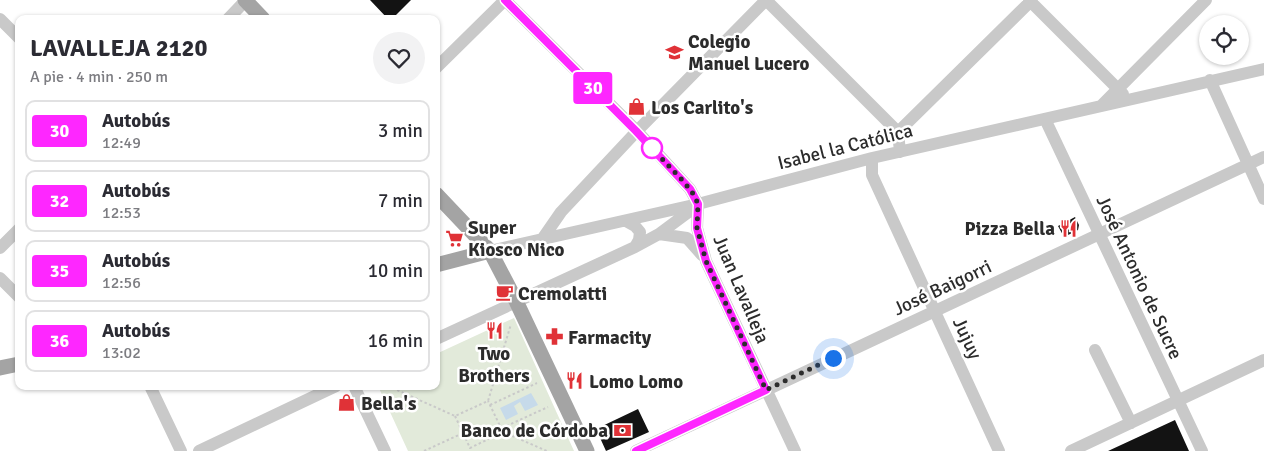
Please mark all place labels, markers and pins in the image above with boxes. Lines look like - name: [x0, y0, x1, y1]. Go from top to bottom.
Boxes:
- place label: Colegio Manuel Lucero: [688, 30, 810, 76]
- school or university icon: Colegio Manuel Lucero: [664, 42, 684, 62]
- place label: Los Carlito's: [651, 96, 753, 120]
- shop icon: Los Carlito's: [627, 97, 647, 117]
- unlabelled marker: [641, 137, 663, 159]
- place label: Super Kiosco Nico: [468, 216, 565, 262]
- place label: Pizza Bella: [965, 217, 1055, 241]
- restaurant icon: Pizza Bella: [1059, 218, 1079, 238]
- supermarket icon: Super Kiosco Nico: [444, 228, 464, 248]
- place label: Cremolatti: [518, 282, 607, 306]
- cafe icon: Cremolatti: [494, 283, 514, 303]
- restaurant icon: Two Brothers: [484, 320, 504, 340]
- place label: Farmacity: [568, 326, 652, 350]
- pharmacy icon: Farmacity: [544, 327, 564, 347]
- place label: Two Brothers: [458, 342, 530, 388]
- place label: Lomo Lomo: [589, 370, 683, 394]
- restaurant icon: Lomo Lomo: [565, 371, 585, 391]
- place label: Bella's: [361, 392, 416, 416]
- shop icon: Bella's: [337, 393, 357, 413]
- place label: Banco de Córdoba: [461, 419, 608, 443]
- bank icon: Banco de Córdoba: [612, 420, 632, 440]

